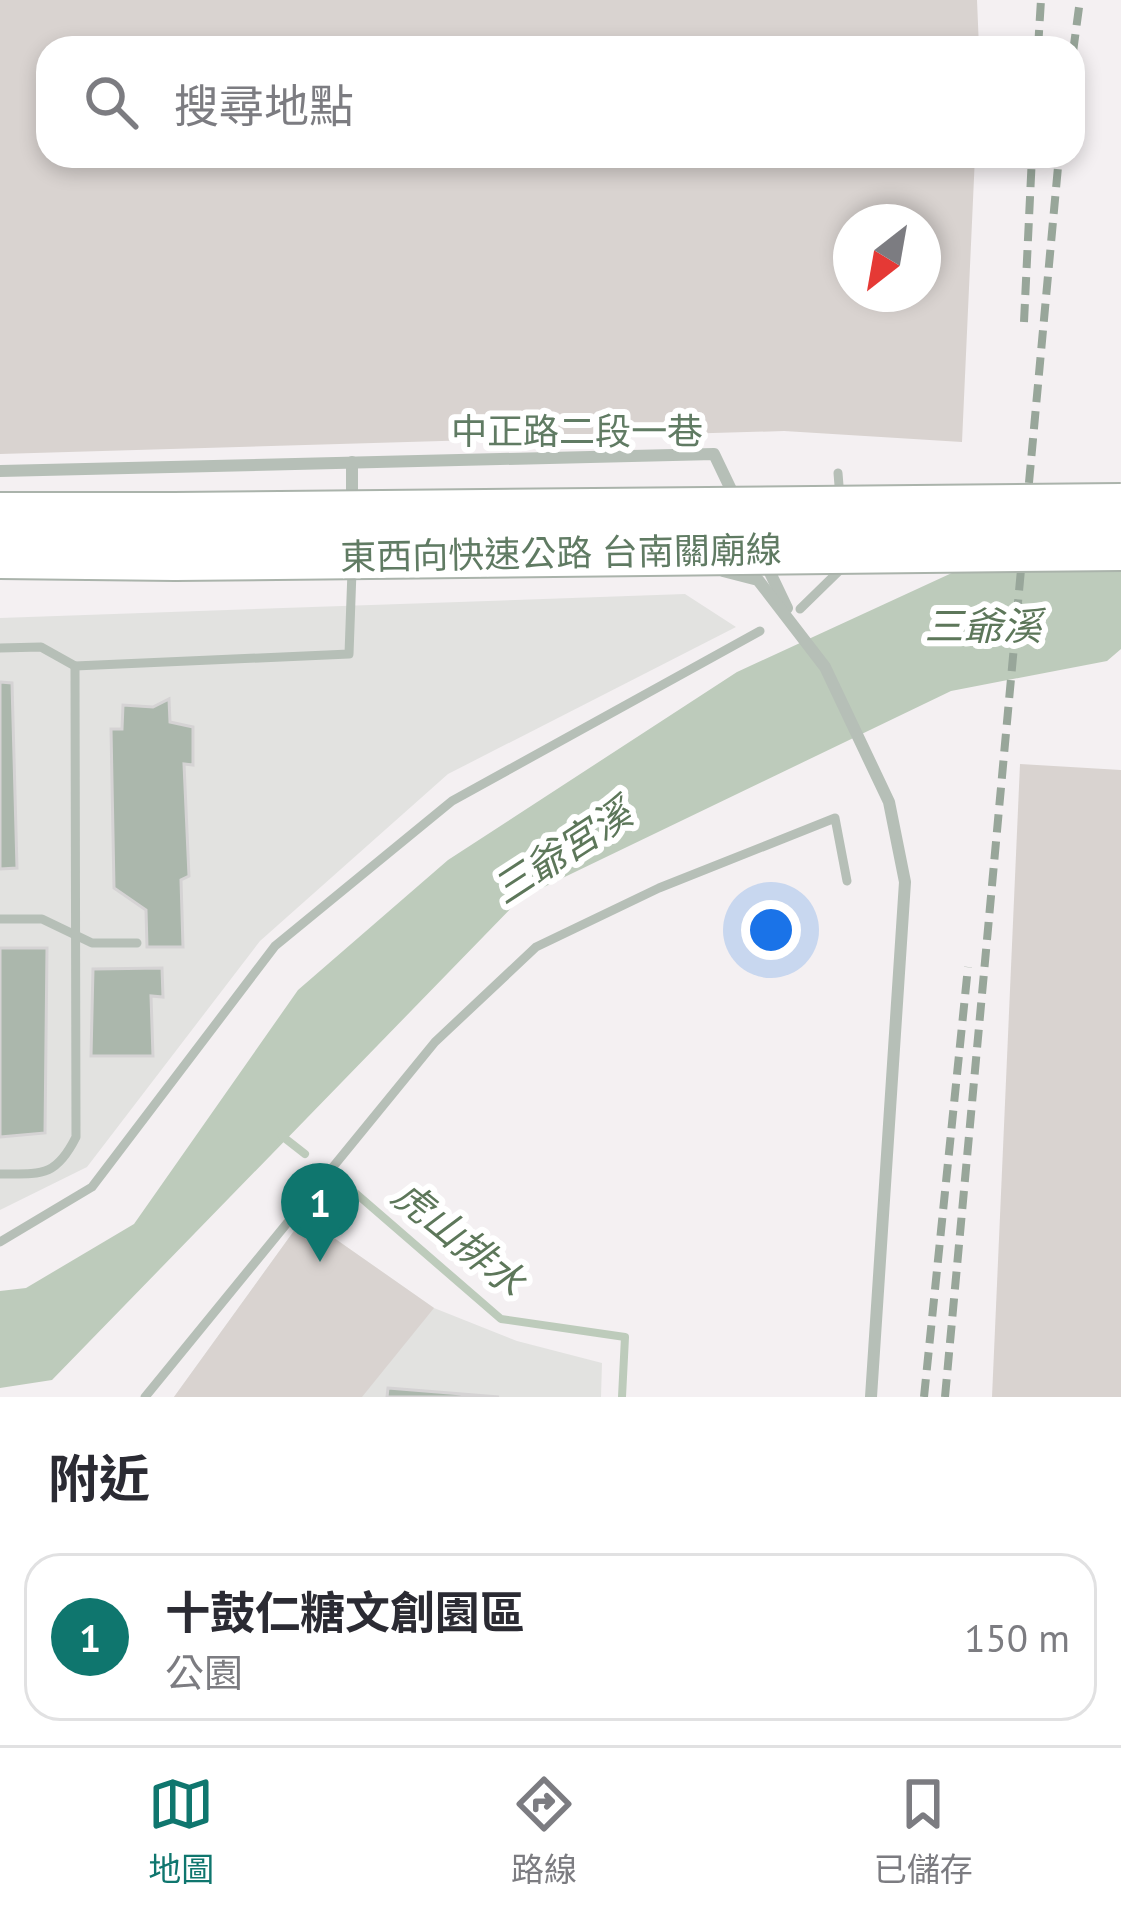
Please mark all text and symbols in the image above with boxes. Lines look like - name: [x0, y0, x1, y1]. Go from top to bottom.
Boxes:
- search box: [36, 36, 1085, 168]
- icon: search: [78, 69, 144, 135]
- text: 搜尋地點: [174, 76, 354, 134]
- north arrow: [833, 204, 941, 312]
- street label: 中正路二段一巷: [451, 407, 703, 454]
- street label: 東西向快速公路 台南關廟線: [340, 525, 782, 580]
- water label: 三爺溪: [924, 600, 1046, 651]
- water label: 三爺宮溪: [482, 784, 645, 914]
- your location: [741, 900, 801, 960]
- pin: 1: [281, 1163, 359, 1262]
- water label: 虎山排水: [383, 1169, 538, 1308]
- text: 附近: [48, 1445, 150, 1511]
- text: 十鼓仁糖文創園區: [165, 1583, 525, 1641]
- text: 1: [79, 1612, 101, 1663]
- text: 150 m: [964, 1612, 1070, 1663]
- text: 公園: [165, 1647, 243, 1698]
- tab: 地圖: [148, 1771, 214, 1891]
- tab: 路線: [511, 1771, 577, 1891]
- tab: 已儲存: [874, 1771, 973, 1891]

